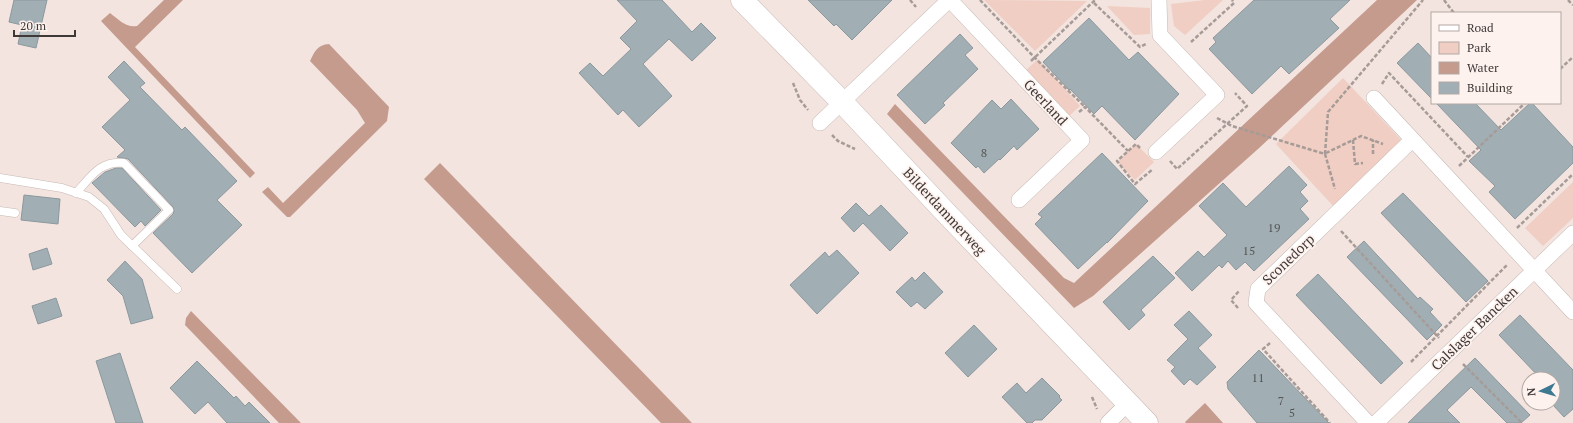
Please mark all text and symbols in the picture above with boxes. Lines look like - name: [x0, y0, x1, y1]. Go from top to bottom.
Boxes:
- scale bar: [14, 12, 75, 38]
- legend: [1431, 12, 1561, 104]
- text: 20 m: [20, 18, 47, 33]
- text: Road: [1467, 20, 1494, 35]
- text: Park: [1467, 40, 1492, 55]
- text: Water: [1467, 60, 1499, 75]
- street label: Geerland: [1020, 75, 1072, 129]
- text: Building: [1467, 80, 1513, 95]
- house number: 8: [981, 145, 987, 160]
- street label: Bilderdammerweg: [899, 163, 991, 259]
- house number: 19: [1268, 220, 1280, 235]
- street label: Sconedorp: [1258, 229, 1318, 289]
- house number: 15: [1243, 243, 1255, 258]
- street label: Calslager Bancken: [1426, 281, 1522, 374]
- house number: 11: [1252, 370, 1264, 385]
- north arrow: [1521, 371, 1561, 411]
- text: N: [1524, 386, 1538, 397]
- house number: 7: [1278, 393, 1284, 408]
- house number: 5: [1289, 405, 1295, 420]

